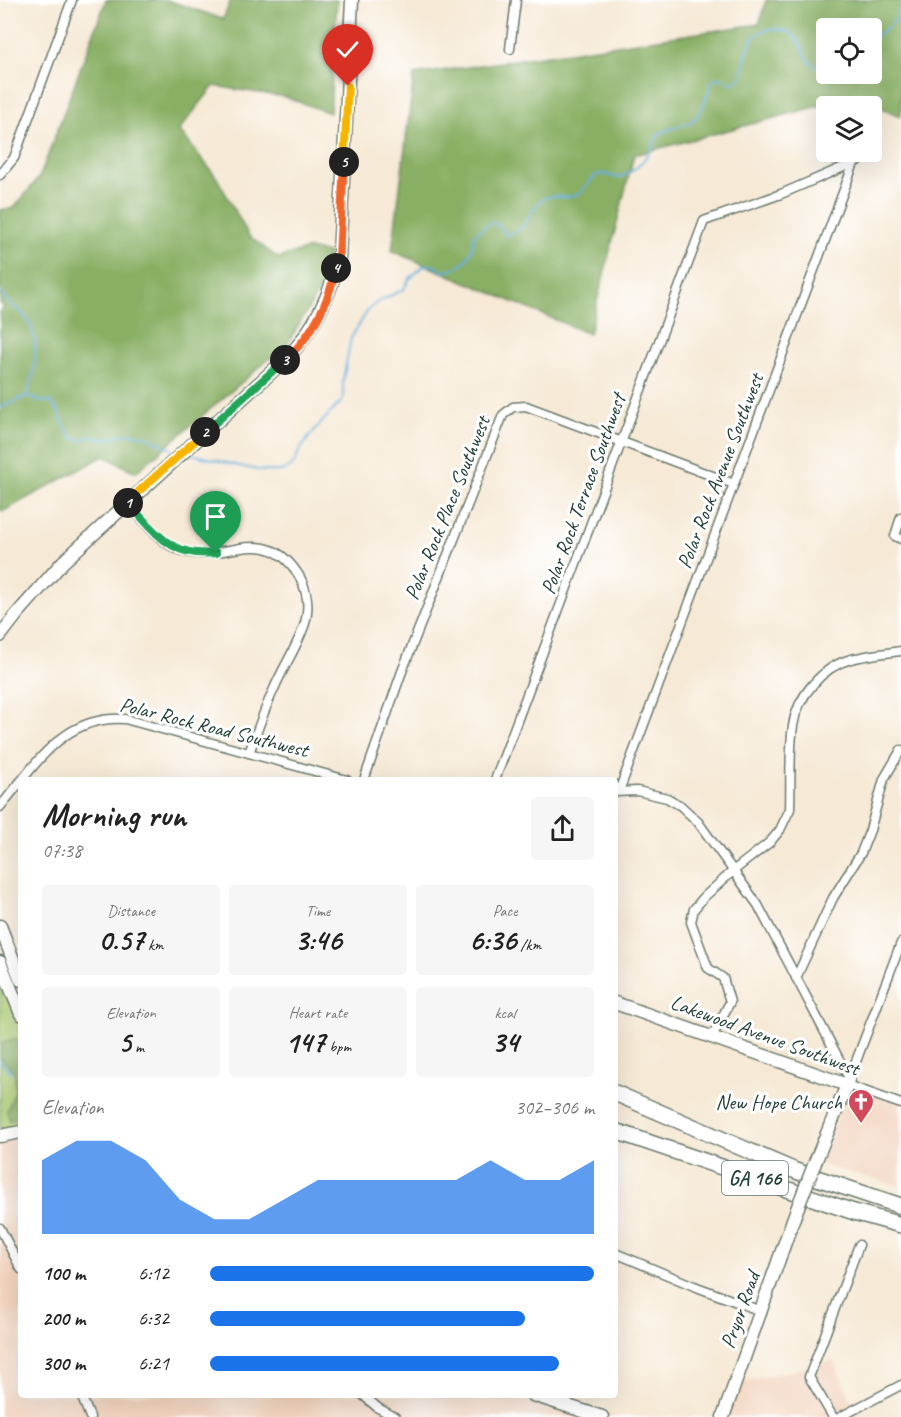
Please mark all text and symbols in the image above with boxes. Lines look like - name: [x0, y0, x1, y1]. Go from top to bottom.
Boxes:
- map controls: [816, 18, 882, 162]
- button: locate: [816, 18, 882, 84]
- pin: [322, 24, 373, 86]
- icon: check: [331, 33, 364, 66]
- button: layers: [816, 96, 882, 162]
- pin: 5: [329, 147, 359, 177]
- text: 5: [341, 152, 347, 172]
- pin: 4: [321, 253, 351, 283]
- text: 4: [332, 258, 340, 278]
- pin: 3: [270, 345, 300, 375]
- text: 3: [281, 350, 289, 370]
- street label: Polar Rock Avenue Southwest: [671, 368, 770, 572]
- street label: Polar Rock Terrace Southwest: [535, 388, 632, 598]
- street label: Polar Rock Place Southwest: [398, 411, 496, 604]
- pin: 2: [190, 417, 220, 447]
- text: 2: [201, 422, 209, 442]
- pin: 1: [113, 488, 143, 518]
- pin: [190, 491, 241, 553]
- text: 1: [124, 493, 132, 513]
- icon: arrive: [199, 500, 232, 533]
- street label: Polar Rock Road Southwest: [117, 691, 313, 763]
- text: Morning run: [42, 794, 186, 836]
- button: share: [531, 797, 594, 860]
- text: 07:38: [42, 838, 82, 863]
- text: Distance: [107, 901, 155, 921]
- text: Time: [306, 901, 330, 921]
- text: Pace: [493, 901, 517, 921]
- text: 0.57: [98, 921, 144, 959]
- text: 3:46: [294, 921, 342, 959]
- text: 6:36: [469, 921, 516, 959]
- text: km: [144, 935, 164, 955]
- text: /km: [516, 935, 541, 955]
- street label: Lakewood Avenue Southwest: [667, 989, 865, 1082]
- text: Elevation: [106, 1003, 156, 1023]
- text: Heart rate: [289, 1003, 347, 1023]
- text: kcal: [494, 1003, 516, 1023]
- text: 5: [118, 1023, 131, 1061]
- text: 147: [285, 1023, 325, 1061]
- text: 34: [492, 1023, 519, 1061]
- text: m: [131, 1037, 144, 1057]
- text: bpm: [325, 1037, 351, 1057]
- church icon: New Hope Church: [846, 1087, 876, 1125]
- place label: New Hope Church: [715, 1089, 842, 1115]
- text: Elevation: [42, 1095, 104, 1120]
- text: 302–306 m: [515, 1095, 594, 1120]
- road number: GA 166: [722, 1161, 788, 1195]
- text: 100 m: [42, 1261, 85, 1286]
- text: 6:12: [138, 1261, 169, 1286]
- street label: Pryor Road: [714, 1265, 767, 1352]
- text: 200 m: [42, 1306, 85, 1331]
- text: 6:32: [138, 1306, 169, 1331]
- text: 300 m: [42, 1351, 85, 1376]
- text: 6:21: [138, 1351, 169, 1376]

